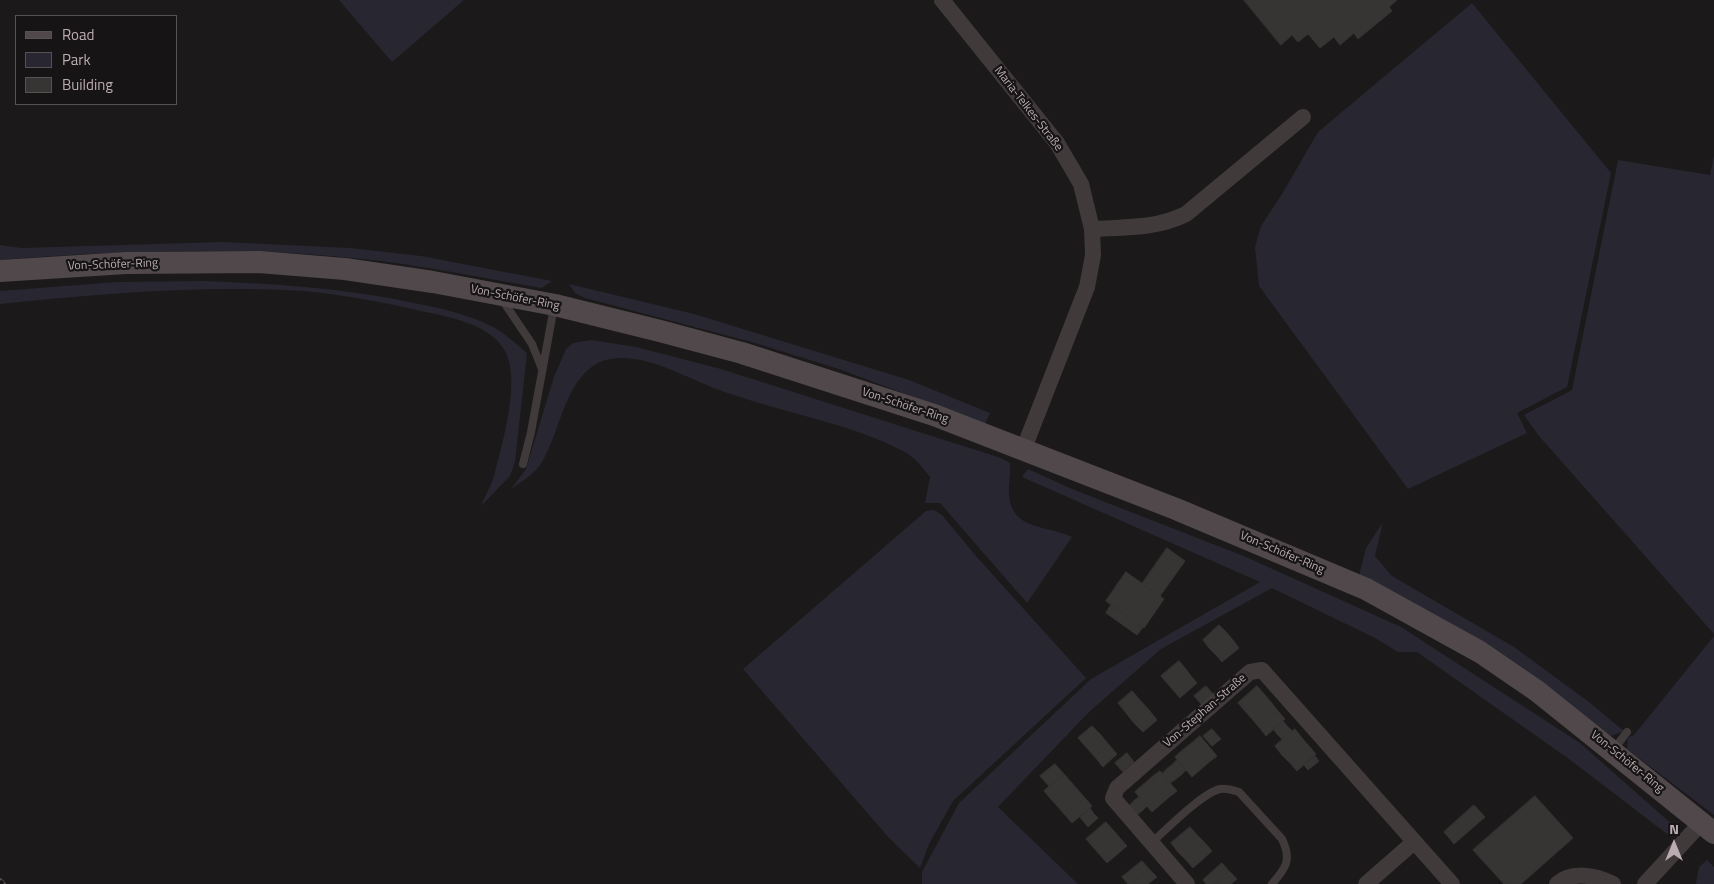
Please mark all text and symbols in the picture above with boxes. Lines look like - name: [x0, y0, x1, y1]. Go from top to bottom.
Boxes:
- legend: [15, 15, 178, 105]
- text: Road: [62, 23, 94, 46]
- text: Park: [62, 48, 91, 71]
- street label: Maria-Telkes-Straße: [991, 64, 1065, 154]
- text: Building: [62, 73, 113, 96]
- street label: Von-Schöfer-Ring: [68, 256, 158, 274]
- street label: Von-Schöfer-Ring: [469, 282, 561, 314]
- street label: Von-Schöfer-Ring: [860, 385, 950, 427]
- street label: Von-Schöfer-Ring: [1238, 529, 1326, 577]
- street label: Von-Stephan-Straße: [1161, 671, 1249, 751]
- street label: Von-Schöfer-Ring: [1587, 728, 1667, 796]
- text: N: [1669, 818, 1679, 839]
- north arrow: [1649, 819, 1699, 869]

